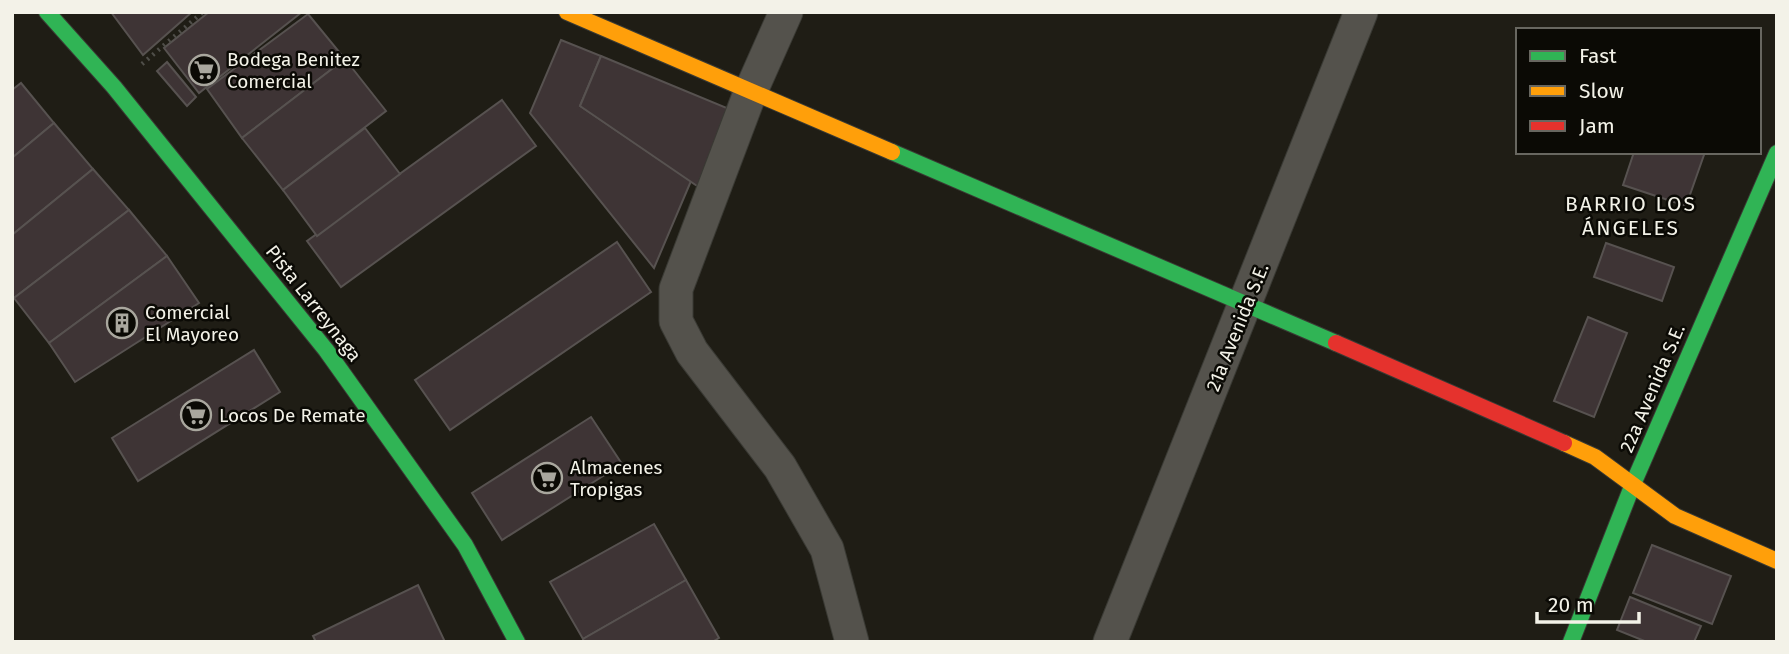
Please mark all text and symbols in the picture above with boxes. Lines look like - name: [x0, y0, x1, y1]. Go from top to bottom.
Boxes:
- legend: [1516, 28, 1761, 154]
- text: Fast: [1579, 43, 1617, 69]
- place label: Bodega Benitez Comercial: [227, 48, 360, 93]
- supermarket icon: Bodega Benitez Comercial: [187, 53, 221, 87]
- text: Slow: [1579, 78, 1624, 104]
- text: Jam: [1579, 113, 1615, 139]
- district label: BARRIO LOS ÁNGELES: [1565, 191, 1697, 241]
- street label: Pista Larreynaga: [261, 240, 366, 366]
- street label: 21a Avenida S.E.: [1201, 260, 1274, 395]
- place label: Comercial El Mayoreo: [145, 301, 239, 346]
- building icon: Comercial El Mayoreo: [105, 306, 139, 340]
- street label: 22a Avenida S.E.: [1615, 320, 1690, 456]
- supermarket icon: Locos De Remate: [179, 398, 213, 432]
- place label: Locos De Remate: [219, 404, 366, 427]
- place label: Almacenes Tropigas: [570, 456, 663, 501]
- supermarket icon: Almacenes Tropigas: [530, 461, 564, 495]
- scale bar: [1537, 580, 1638, 624]
- text: 20 m: [1548, 592, 1594, 618]

